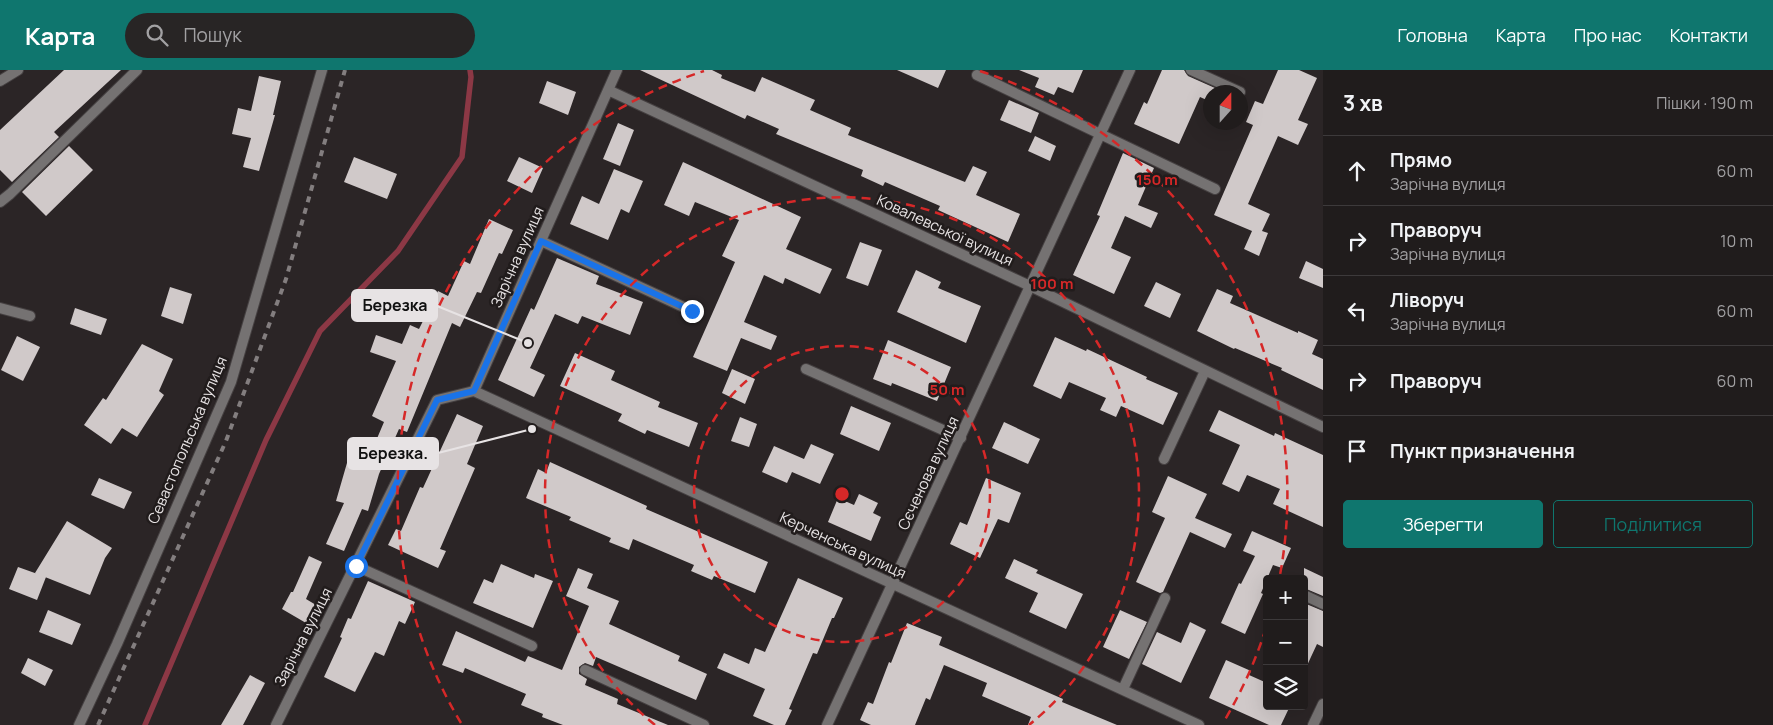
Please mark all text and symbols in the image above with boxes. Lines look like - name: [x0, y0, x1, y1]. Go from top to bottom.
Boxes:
- search box: [125, 13, 475, 58]
- text: Карта: [25, 19, 95, 52]
- icon: search: [143, 21, 171, 49]
- text: Пошук: [183, 22, 242, 48]
- text: Головна: [1398, 23, 1468, 47]
- text: Карта: [1496, 23, 1546, 47]
- text: Про нас: [1574, 23, 1642, 47]
- text: Контакти: [1670, 23, 1748, 47]
- north arrow: [1203, 85, 1248, 130]
- text: 3 хв: [1343, 89, 1383, 117]
- text: Пішки · 190 m: [1656, 92, 1753, 114]
- text: Прямо: [1390, 147, 1452, 173]
- icon: ahead: [1343, 157, 1371, 185]
- text: 60 m: [1717, 160, 1753, 182]
- text: 150 m: [1136, 169, 1178, 190]
- text: Зарічна вулиця: [1390, 173, 1506, 195]
- street label: Ковалевської вулиця: [873, 189, 1017, 271]
- street label: Зарічна вулиця: [485, 203, 549, 311]
- text: Праворуч: [1390, 217, 1482, 243]
- icon: right: [1343, 227, 1371, 255]
- text: 10 m: [1720, 230, 1753, 252]
- text: Зарічна вулиця: [1390, 243, 1506, 265]
- text: 100 m: [1031, 273, 1073, 294]
- text: Ліворуч: [1390, 287, 1464, 313]
- callout: Березка: [352, 290, 437, 321]
- text: Березка: [362, 294, 428, 316]
- icon: left: [1343, 297, 1371, 325]
- route end: [681, 300, 704, 323]
- text: 60 m: [1717, 300, 1753, 322]
- text: Зарічна вулиця: [1390, 313, 1506, 335]
- street label: Севастопольська вулиця: [142, 353, 232, 527]
- icon: right: [1343, 367, 1371, 395]
- text: Праворуч: [1390, 368, 1482, 394]
- text: 60 m: [1717, 370, 1753, 392]
- text: 50 m: [929, 379, 965, 400]
- street label: Сєченова вулиця: [892, 413, 964, 533]
- icon: arrive: [1343, 437, 1371, 465]
- callout: Березка.: [348, 438, 438, 469]
- text: Пункт призначення: [1390, 438, 1575, 464]
- text: Березка.: [358, 442, 428, 464]
- centre of rings: [833, 485, 851, 503]
- button: Зберегти: [1343, 500, 1543, 548]
- button: Поділитися: [1553, 500, 1753, 548]
- street label: Керченська вулиця: [776, 506, 910, 584]
- route start: [345, 555, 368, 578]
- map controls: [1263, 575, 1308, 710]
- button: +: [1263, 575, 1308, 620]
- street label: Зарічна вулиця: [269, 584, 337, 690]
- button: −: [1263, 620, 1308, 665]
- button: layers: [1263, 665, 1308, 710]

